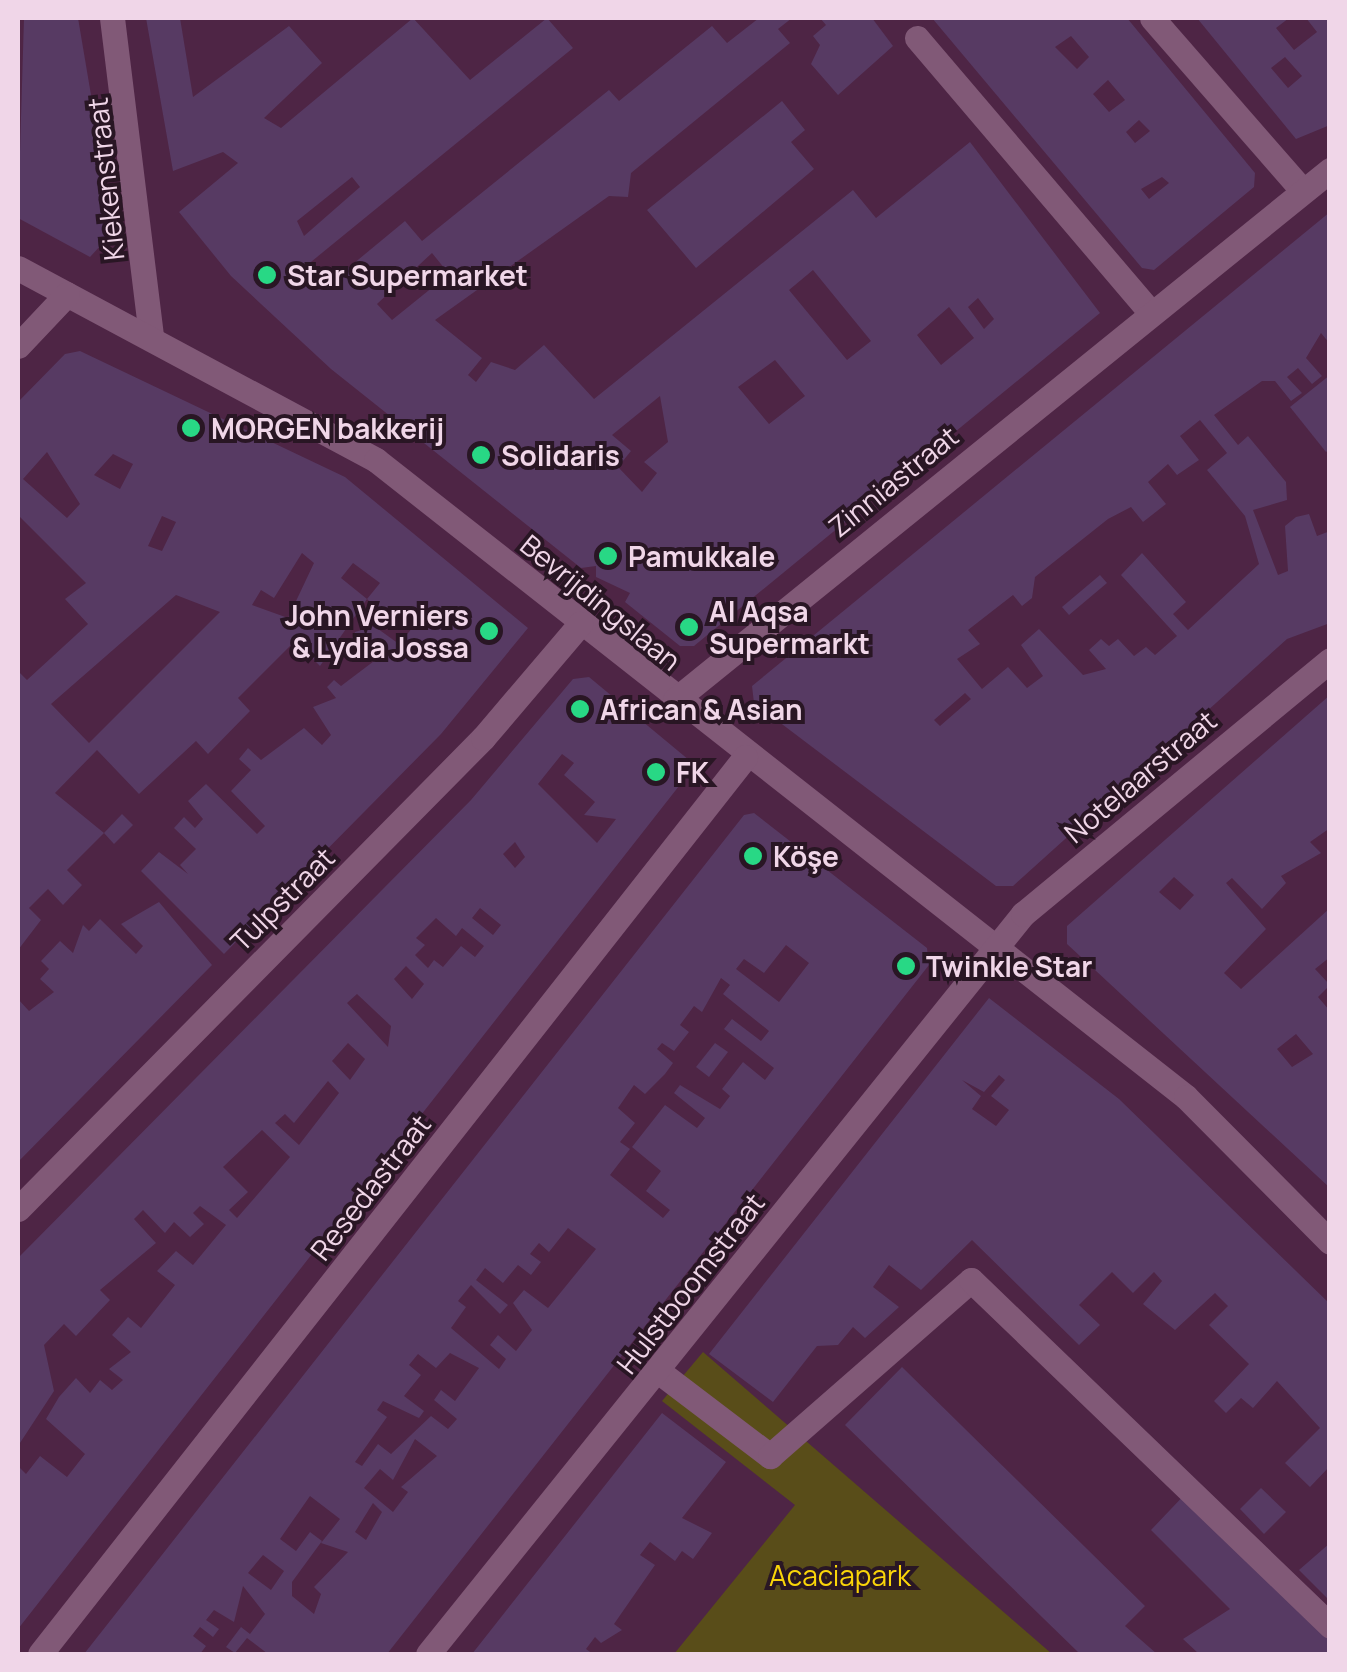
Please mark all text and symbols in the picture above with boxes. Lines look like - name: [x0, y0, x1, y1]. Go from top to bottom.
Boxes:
- street label: Kiekenstraat: [80, 96, 130, 262]
- place label: Star Supermarket: [287, 258, 528, 292]
- marker: Star Supermarket: [256, 264, 278, 286]
- place label: MORGEN bakkerij: [211, 411, 444, 445]
- marker: MORGEN bakkerij: [180, 417, 202, 439]
- street label: Zinniastraat: [821, 419, 965, 543]
- place label: Solidaris: [501, 438, 620, 472]
- marker: Solidaris: [470, 444, 492, 466]
- street label: Bevrijdingslaan: [514, 527, 688, 677]
- place label: Pamukkale: [628, 539, 775, 573]
- marker: Pamukkale: [597, 545, 619, 567]
- place label: Al Aqsa Supermarkt: [709, 594, 870, 660]
- place label: John Verniers & Lydia Jossa: [285, 598, 469, 664]
- marker: Al Aqsa Supermarkt: [678, 616, 700, 638]
- marker: John Verniers & Lydia Jossa: [478, 620, 500, 642]
- place label: African & Asian: [600, 692, 803, 726]
- marker: African & Asian: [569, 698, 591, 720]
- street label: Notelaarstraat: [1057, 703, 1223, 849]
- place label: FK: [676, 755, 709, 789]
- marker: FK: [645, 761, 667, 783]
- place label: Köşe: [773, 839, 839, 873]
- street label: Tulpstraat: [223, 840, 341, 958]
- marker: Köşe: [742, 845, 764, 867]
- place label: Twinkle Star: [926, 949, 1092, 983]
- marker: Twinkle Star: [895, 955, 917, 977]
- street label: Resedastraat: [303, 1108, 437, 1266]
- street label: Hulstboomstraat: [609, 1186, 771, 1380]
- park label: Acaciapark: [769, 1558, 911, 1592]

